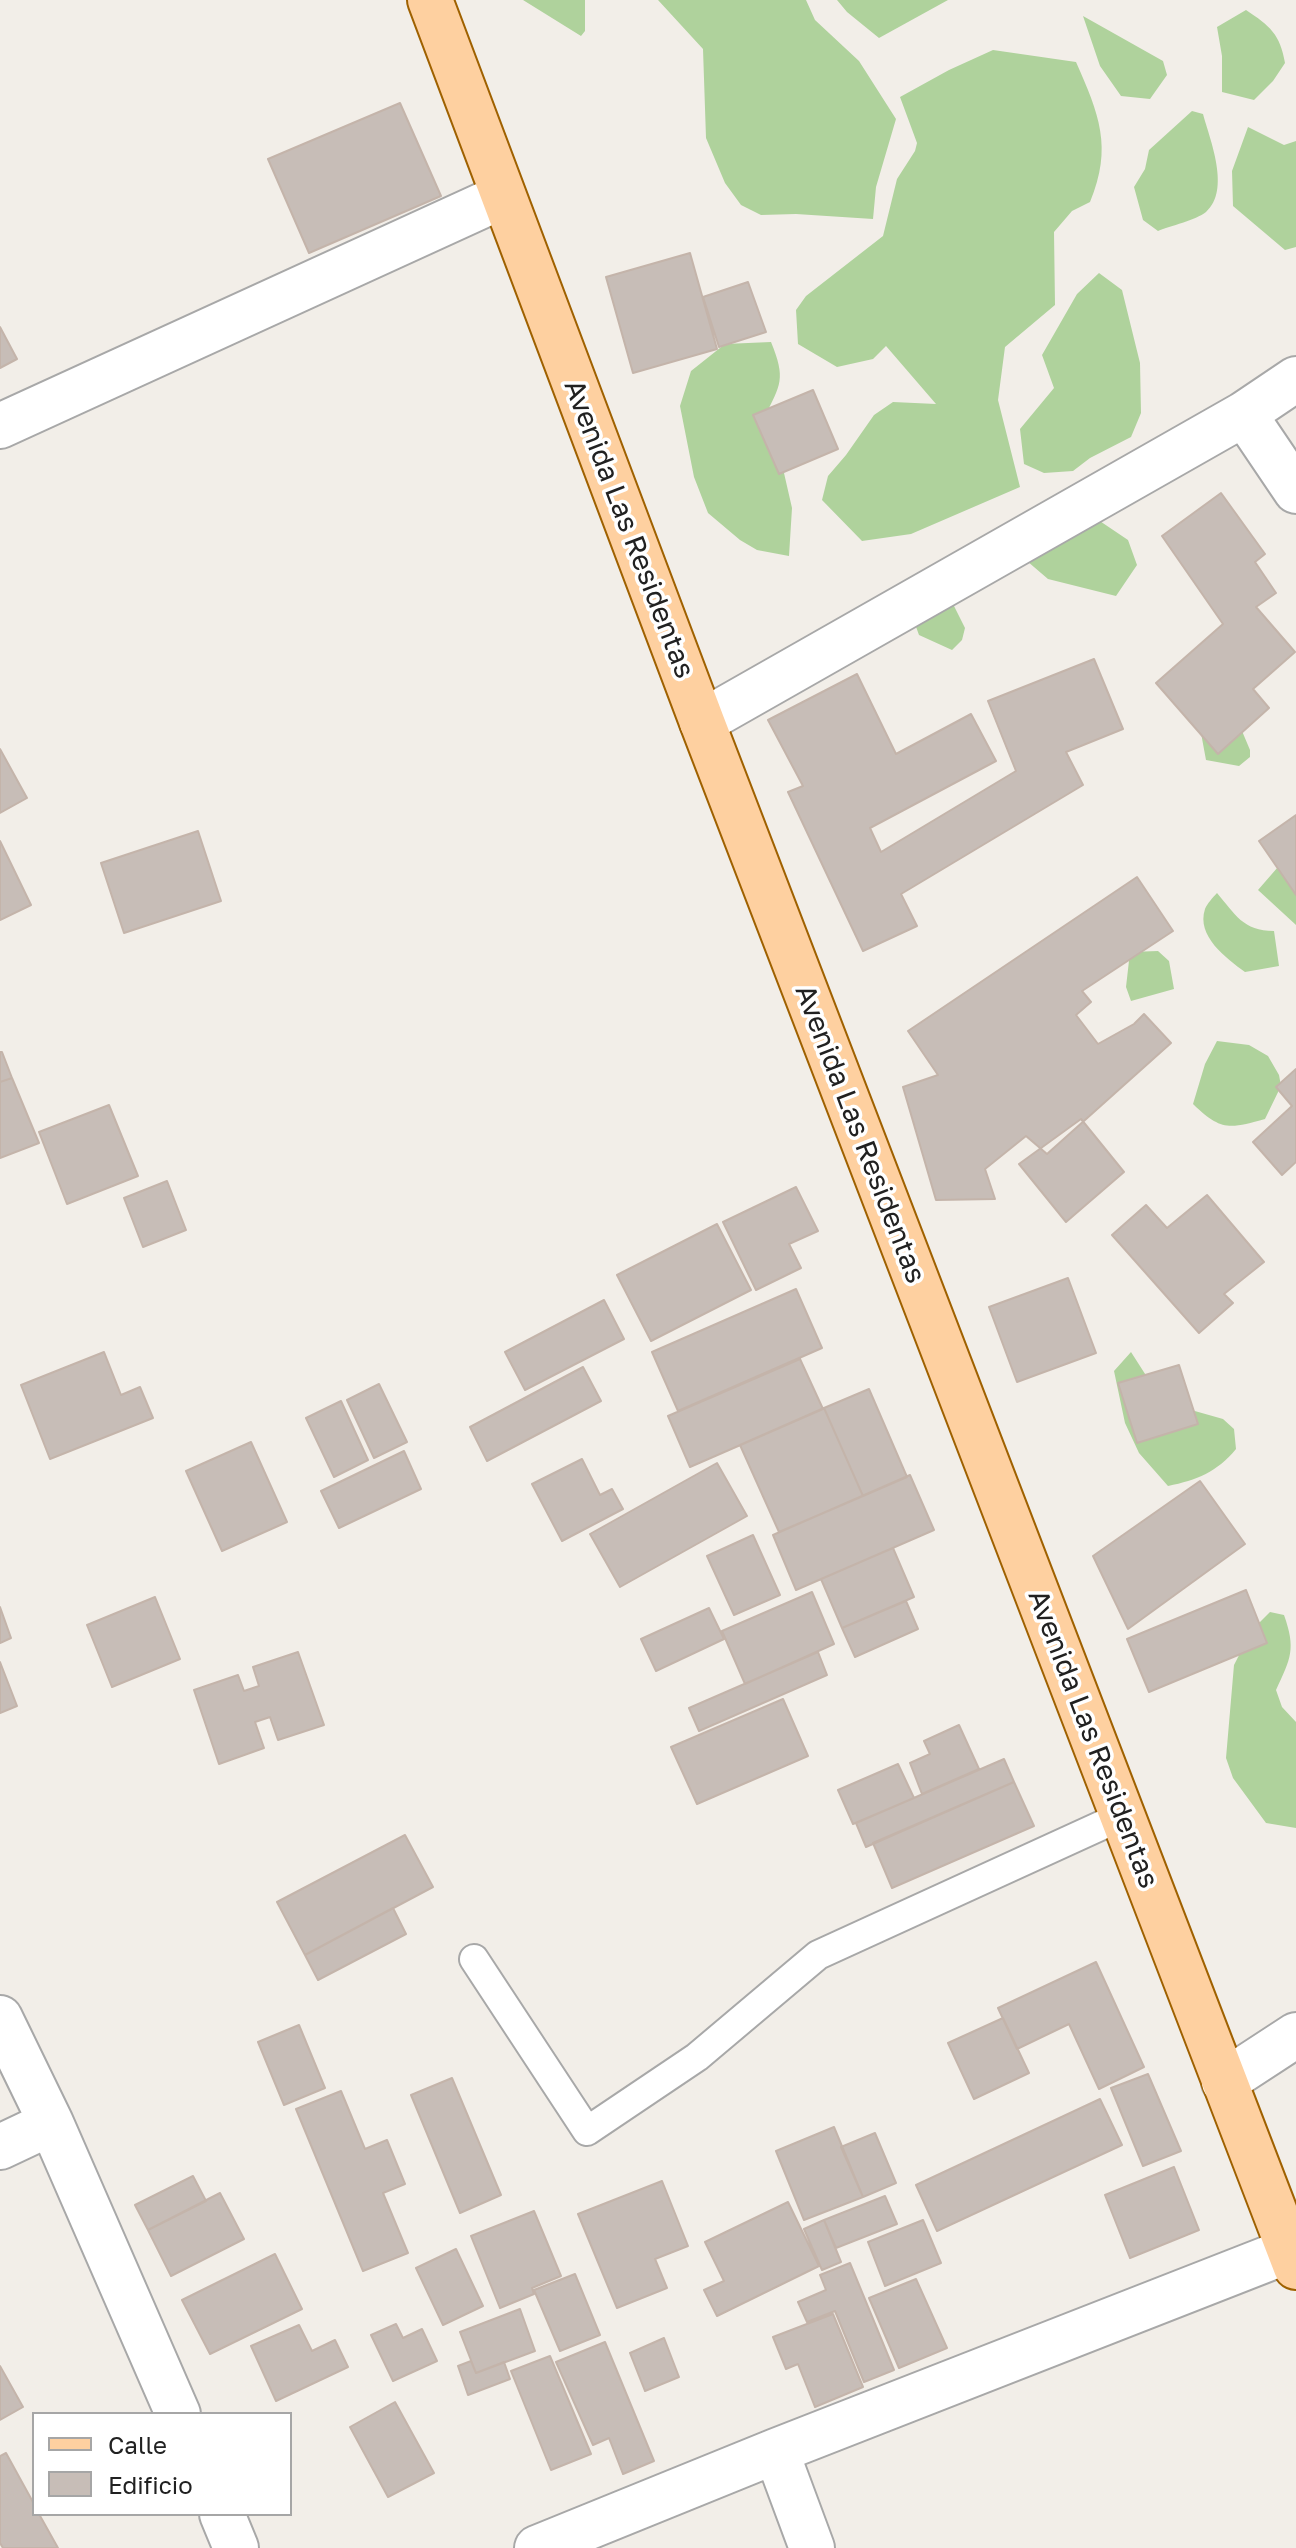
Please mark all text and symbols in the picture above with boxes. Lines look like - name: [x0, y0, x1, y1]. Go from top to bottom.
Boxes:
- street label: Avenida Las Residentas: [557, 375, 701, 683]
- street label: Avenida Las Residentas: [788, 980, 932, 1288]
- street label: Avenida Las Residentas: [1021, 1585, 1165, 1893]
- legend: [32, 2412, 292, 2516]
- text: Calle: [108, 2430, 167, 2459]
- text: Edificio: [108, 2470, 193, 2499]

